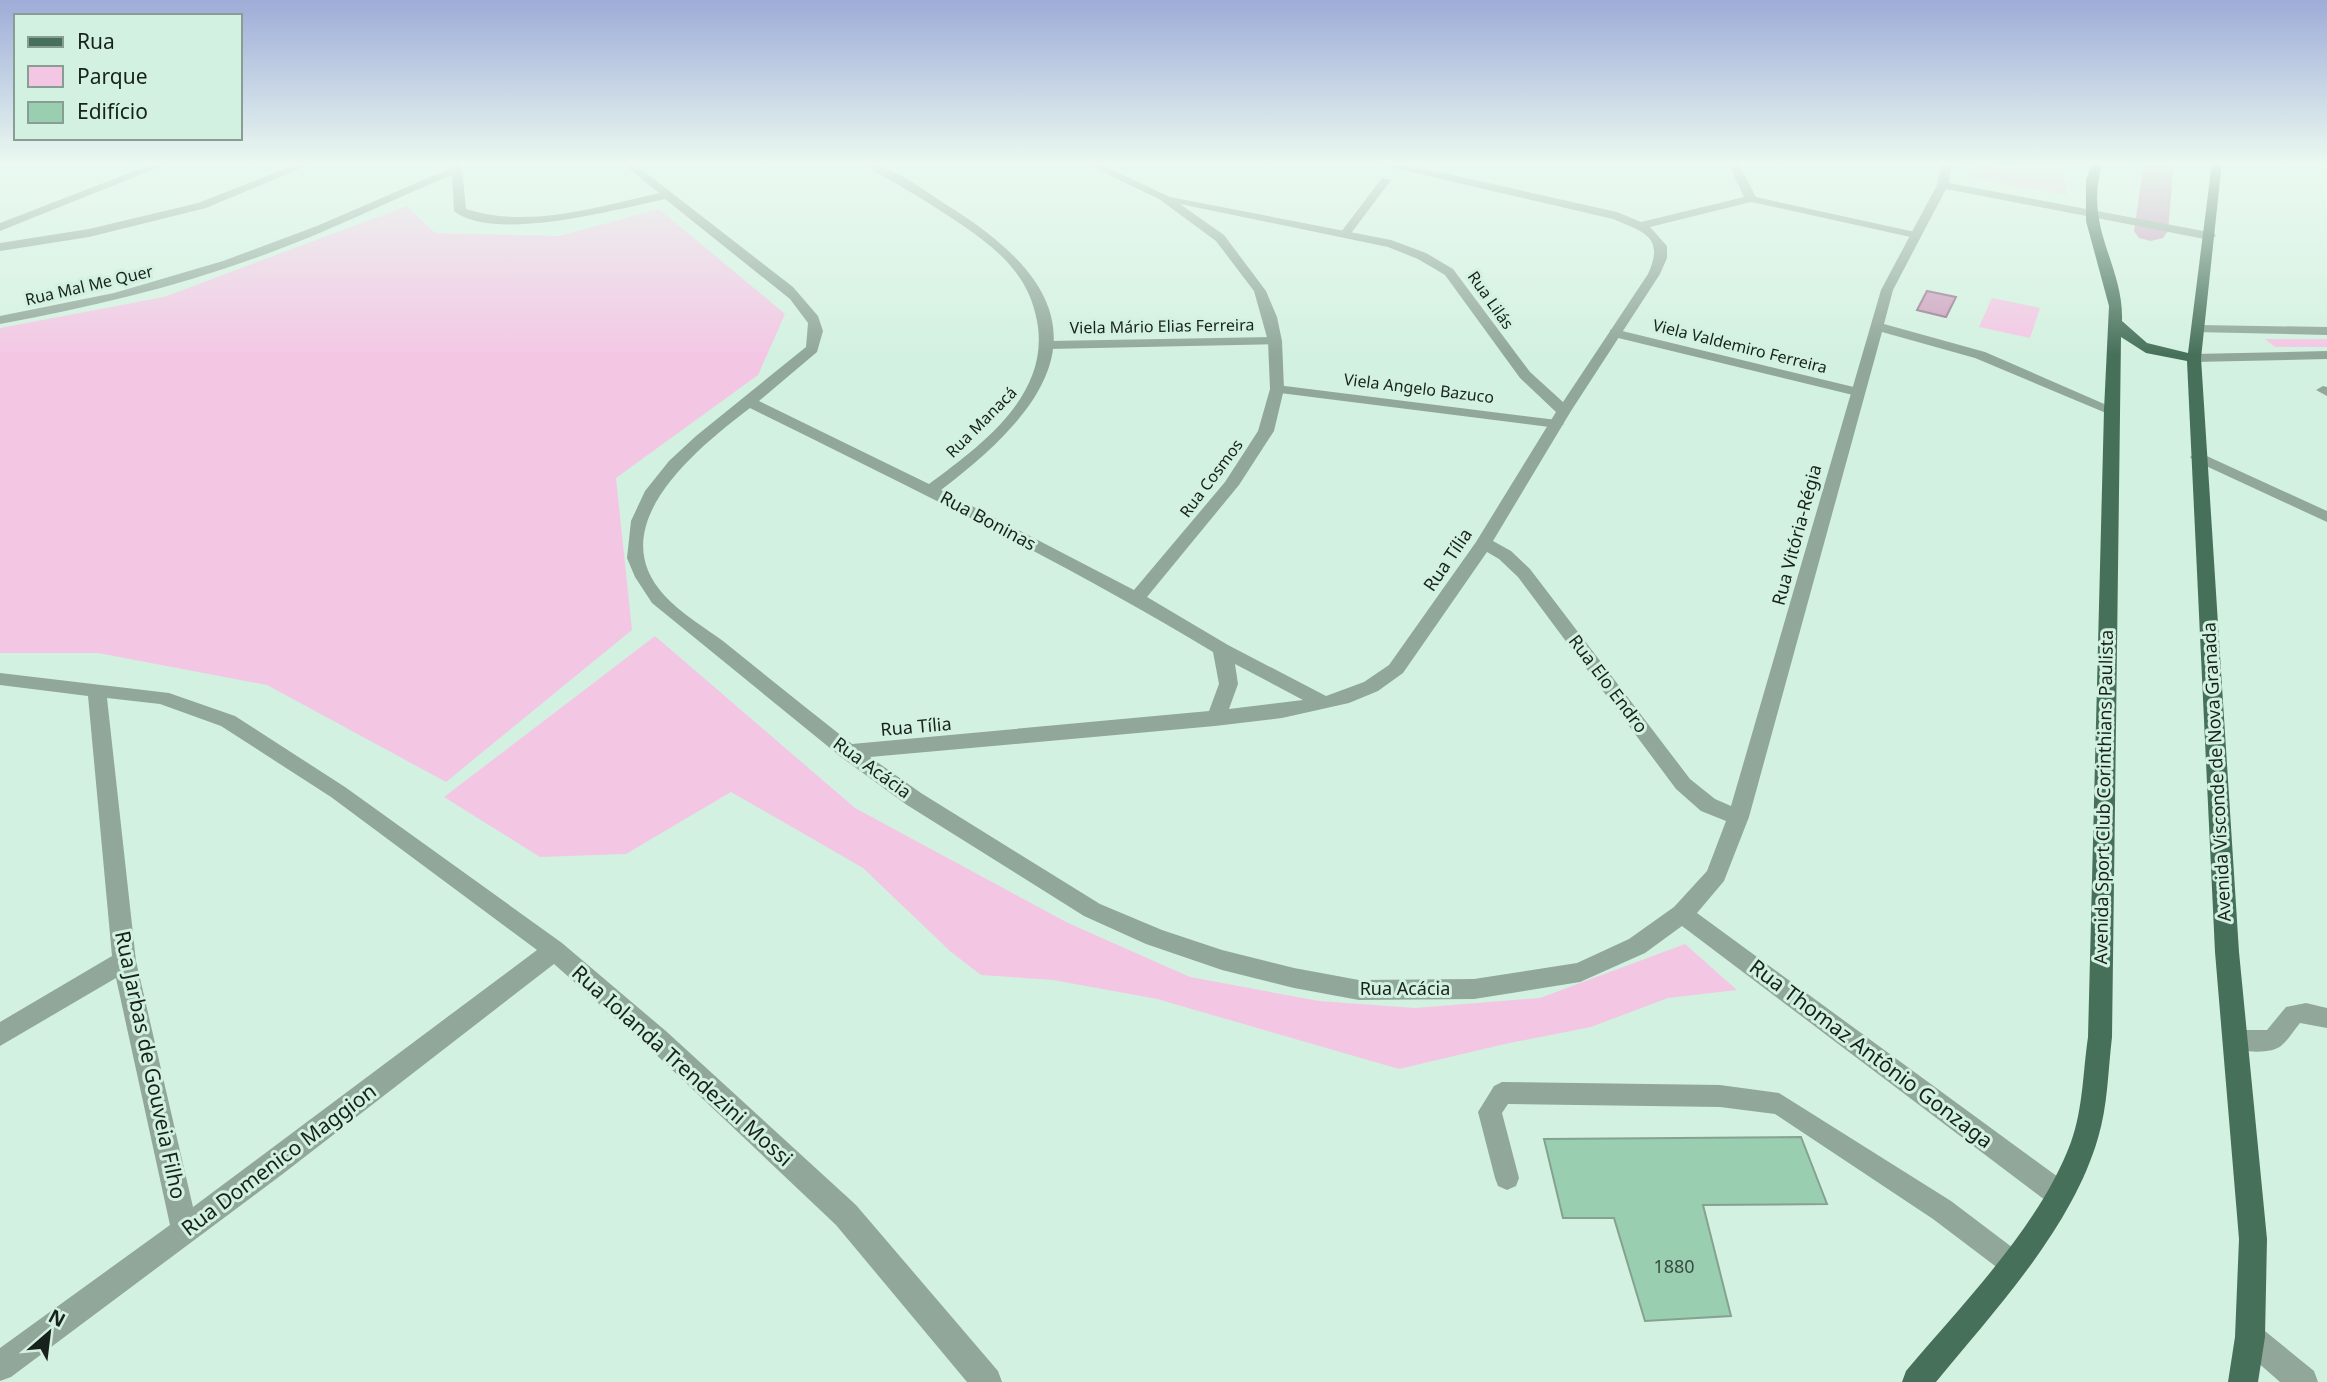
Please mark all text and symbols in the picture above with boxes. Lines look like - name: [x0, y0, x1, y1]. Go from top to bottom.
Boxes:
- legend: [14, 14, 242, 140]
- text: Rua: [77, 27, 115, 55]
- text: Parque: [77, 62, 147, 90]
- text: Edifício: [77, 97, 148, 125]
- street label: Rua Mal Me Quer: [23, 260, 155, 310]
- street label: Rua Lilás: [1463, 267, 1519, 333]
- street label: Viela Mário Elias Ferreira: [1069, 313, 1255, 339]
- street label: Viela Valdemiro Ferreira: [1650, 314, 1830, 378]
- street label: Viela Angelo Bazuco: [1343, 368, 1495, 408]
- street label: Rua Manacá: [941, 382, 1021, 462]
- street label: Rua Cosmos: [1174, 434, 1248, 522]
- street label: Rua Vitória-Régia: [1766, 462, 1826, 608]
- street label: Rua Boninas: [936, 485, 1041, 555]
- street label: Rua Tília: [1417, 523, 1477, 596]
- street label: Avenida Visconde de Nova Granada: [2196, 622, 2236, 922]
- street label: Rua Elo Endro: [1564, 629, 1654, 738]
- street label: Avenida Sport Club Corinthians Paulista: [2088, 629, 2118, 964]
- street label: Rua Tília: [879, 711, 952, 741]
- street label: Rua Acácia: [829, 731, 916, 804]
- street label: Rua Jarbas de Gouveia Filho: [109, 928, 193, 1201]
- street label: Rua Thomaz Antônio Gonzaga: [1744, 952, 1999, 1154]
- street label: Rua Iolanda Trendezini Mossi: [566, 958, 799, 1172]
- street label: Rua Acácia: [1360, 976, 1450, 1000]
- street label: Rua Domenico Maggion: [175, 1077, 382, 1242]
- house number: 1880: [1653, 1254, 1695, 1278]
- north arrow: [14, 1298, 84, 1368]
- text: N: [44, 1303, 70, 1333]

